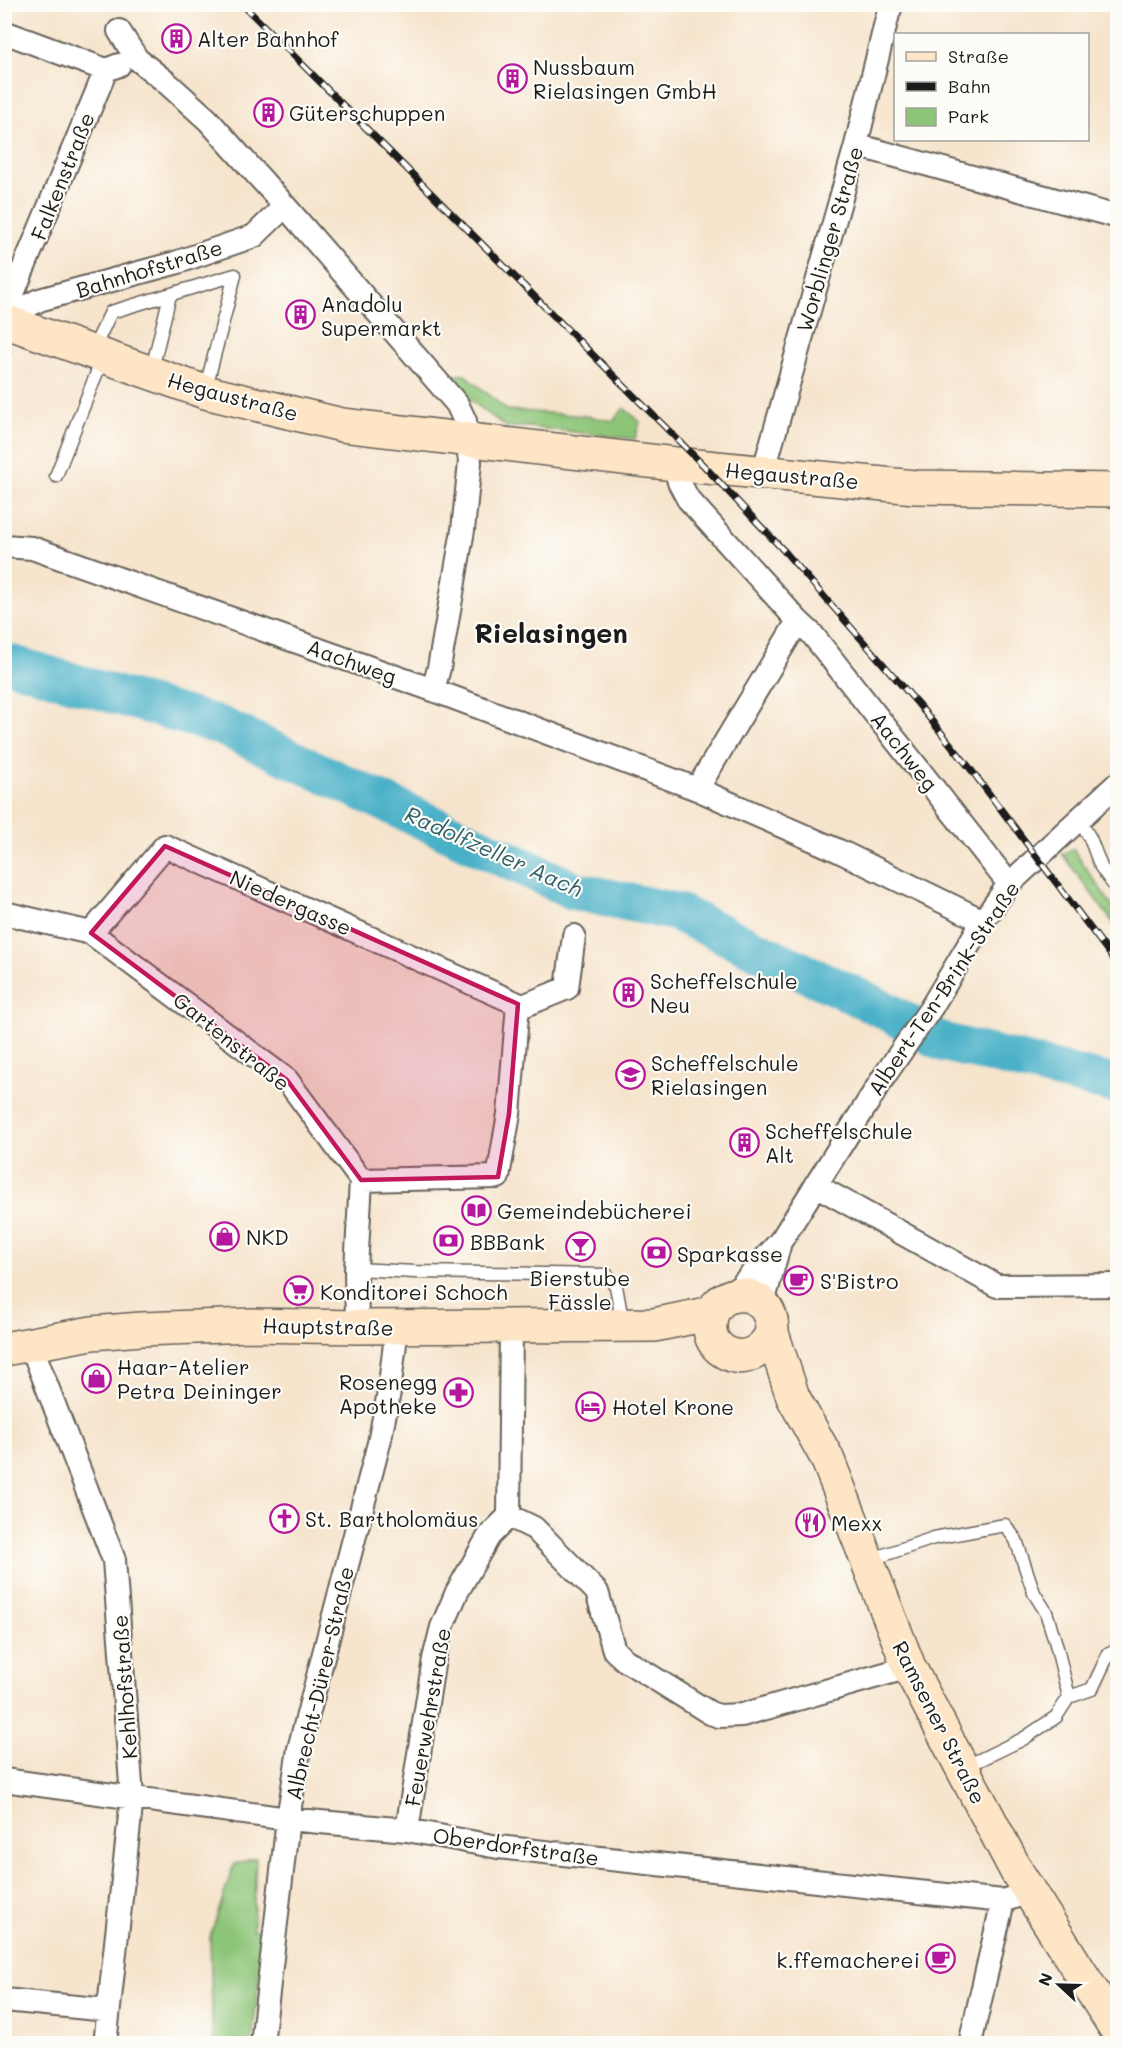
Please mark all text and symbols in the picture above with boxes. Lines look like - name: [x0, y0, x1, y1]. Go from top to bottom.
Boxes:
- building icon: Alter Bahnhof: [160, 22, 192, 54]
- place label: Alter Bahnhof: [197, 25, 339, 52]
- legend: [894, 33, 1089, 141]
- text: Straße: [948, 44, 1009, 68]
- place label: Nussbaum Rielasingen GmbH: [533, 53, 717, 104]
- building icon: Nussbaum Rielasingen GmbH: [496, 62, 528, 94]
- text: Bahn: [948, 74, 991, 98]
- building icon: Güterschuppen: [252, 96, 284, 128]
- place label: Güterschuppen: [289, 99, 445, 126]
- text: Park: [948, 104, 989, 128]
- street label: Falkenstraße: [24, 108, 100, 244]
- street label: Worblinger Straße: [790, 143, 868, 335]
- street label: Bahnhofstraße: [73, 233, 225, 303]
- place label: Anadolu Supermarkt: [321, 290, 442, 341]
- building icon: Anadolu Supermarkt: [284, 299, 316, 331]
- street label: Hegaustraße: [165, 366, 301, 426]
- street label: Hegaustraße: [724, 456, 860, 494]
- district label: Rielasingen: [474, 615, 628, 650]
- street label: Aachweg: [304, 632, 400, 690]
- street label: Aachweg: [866, 706, 944, 796]
- water label: Radolfzeller Aach: [401, 799, 587, 903]
- street label: Niedergasse: [226, 863, 356, 941]
- street label: Albert-Ten-Brink-Straße: [861, 876, 1025, 1100]
- place label: Scheffelschule Neu: [650, 967, 798, 1018]
- building icon: Scheffelschule Neu: [613, 976, 645, 1008]
- street label: Gartenstraße: [168, 986, 296, 1096]
- place label: Scheffelschule Rielasingen: [651, 1049, 799, 1100]
- school or university icon: Scheffelschule Rielasingen: [614, 1058, 646, 1090]
- place label: Scheffelschule Alt: [765, 1117, 913, 1168]
- building icon: Scheffelschule Alt: [728, 1126, 760, 1158]
- library icon: Gemeindebücherei: [460, 1194, 492, 1226]
- place label: Gemeindebücherei: [497, 1197, 692, 1224]
- shop icon: NKD: [209, 1220, 241, 1252]
- place label: NKD: [246, 1223, 289, 1250]
- bank icon: BBBank: [433, 1225, 465, 1257]
- place label: BBBank: [470, 1228, 545, 1255]
- bar icon: Bierstube Fässle: [564, 1230, 596, 1262]
- bank icon: Sparkasse: [640, 1237, 672, 1269]
- place label: Sparkasse: [677, 1240, 783, 1267]
- place label: Bierstube Fässle: [530, 1264, 630, 1315]
- cafe icon: S'Bistro: [783, 1264, 815, 1296]
- place label: S'Bistro: [820, 1267, 898, 1294]
- supermarket icon: Konditorei Schoch: [283, 1275, 315, 1307]
- place label: Konditorei Schoch: [320, 1278, 508, 1305]
- street label: Hauptstraße: [262, 1311, 394, 1341]
- place label: Haar-Atelier Petra Deininger: [117, 1353, 282, 1404]
- shop icon: Haar-Atelier Petra Deininger: [80, 1362, 112, 1394]
- place label: Rosenegg Apotheke: [339, 1368, 437, 1419]
- pharmacy icon: Rosenegg Apotheke: [442, 1377, 474, 1409]
- hotel icon: Hotel Krone: [575, 1390, 607, 1422]
- place label: Hotel Krone: [612, 1393, 734, 1420]
- church icon: St. Bartholomäus: [268, 1502, 300, 1534]
- place label: St. Bartholomäus: [305, 1505, 478, 1532]
- restaurant icon: Mexx: [794, 1506, 826, 1538]
- place label: Mexx: [831, 1509, 882, 1536]
- street label: Albrecht-Dürer-Straße: [279, 1564, 359, 1802]
- street label: Kehlhofstraße: [105, 1614, 143, 1760]
- street label: Feuerwehrstraße: [398, 1626, 456, 1808]
- street label: Ramsener Straße: [887, 1636, 993, 1808]
- street label: Oberdorfstraße: [431, 1821, 601, 1871]
- cafe icon: k.ffemacherei: [925, 1943, 957, 1975]
- place label: k.ffemacherei: [776, 1946, 920, 1973]
- north arrow: [1029, 1955, 1089, 2015]
- text: N: [1033, 1970, 1057, 1989]

